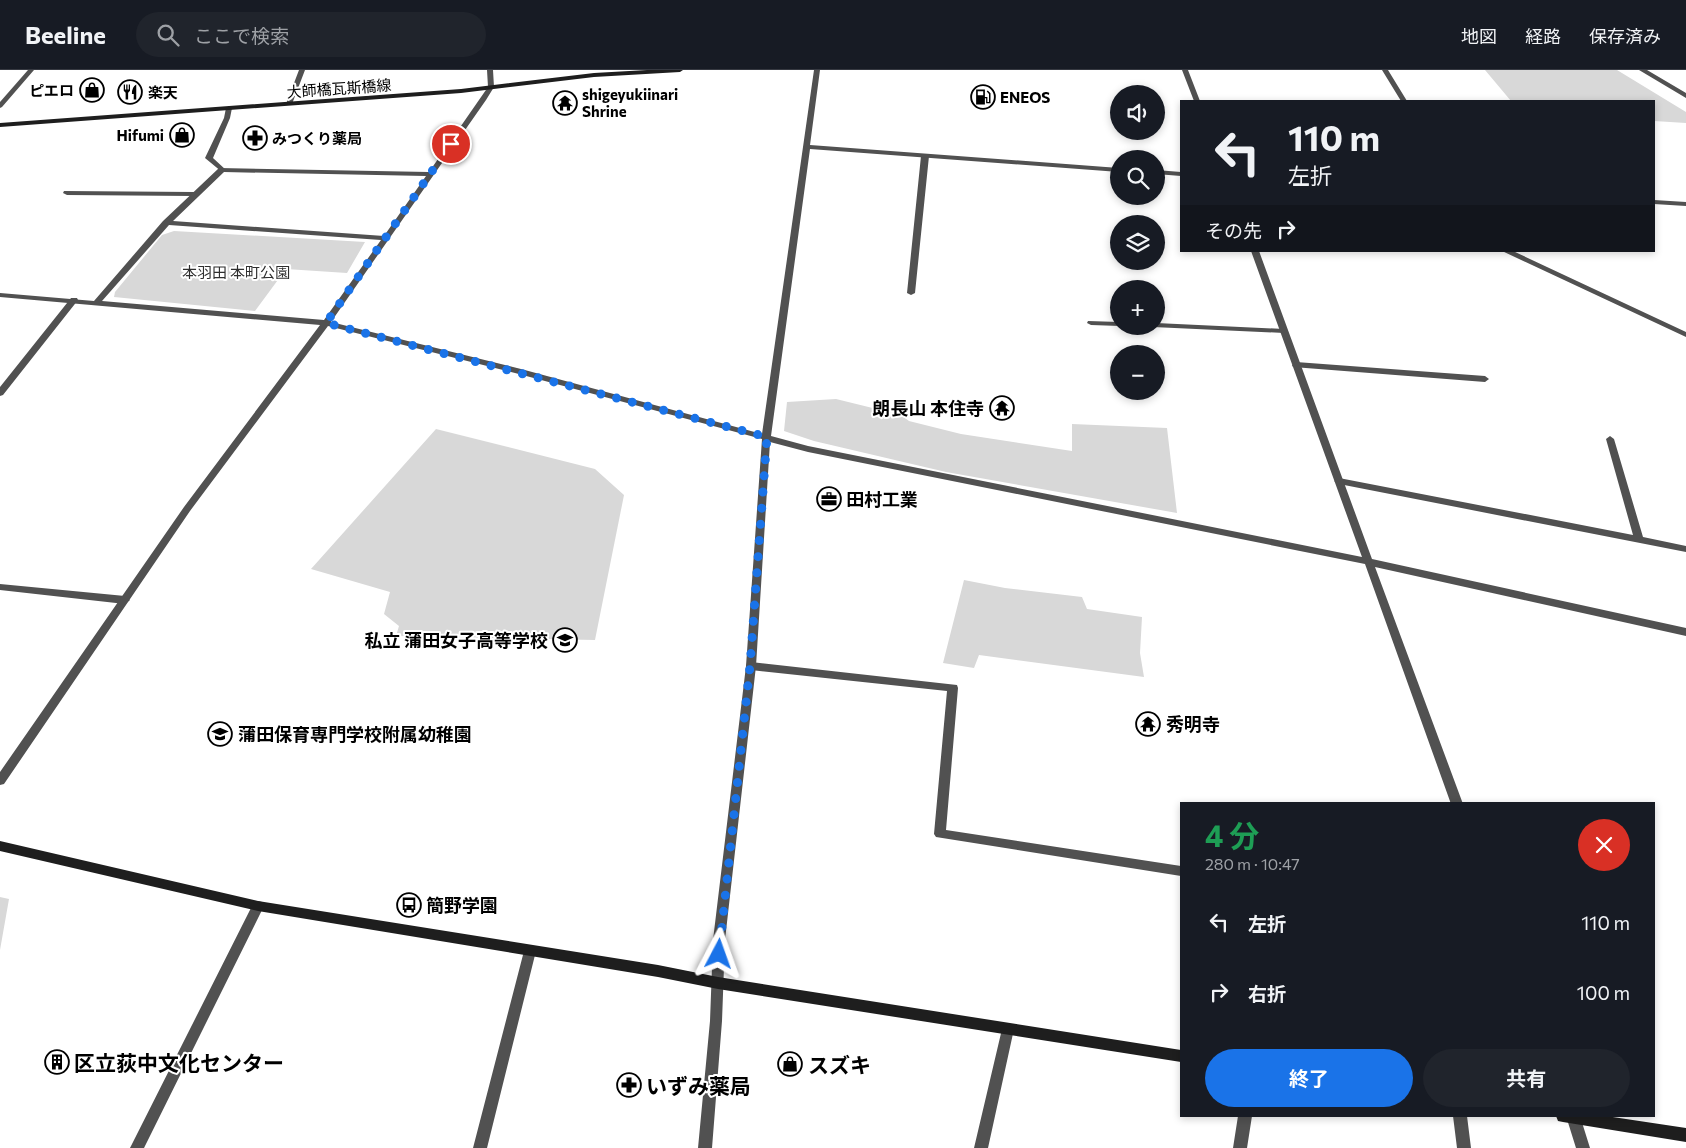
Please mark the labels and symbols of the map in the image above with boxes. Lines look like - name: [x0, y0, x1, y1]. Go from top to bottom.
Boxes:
- street label: 大師橋瓦斯橋線: [286, 75, 392, 101]
- shop icon: ピエロ: [79, 77, 105, 103]
- restaurant icon: 楽天: [117, 79, 143, 105]
- place label: ピエロ: [29, 81, 74, 99]
- place label: 楽天: [148, 83, 178, 101]
- fuel station icon: ENEOS: [970, 84, 996, 110]
- place label: shigeyukiinari Shrine: [582, 85, 678, 120]
- place label: ENEOS: [1000, 88, 1050, 106]
- temple icon: shigeyukiinari Shrine: [552, 90, 578, 116]
- shop icon: Hifumi: [169, 122, 195, 148]
- pin: [430, 123, 472, 165]
- pharmacy icon: みつくり薬局: [242, 125, 268, 151]
- place label: Hifumi: [117, 126, 164, 144]
- place label: みつくり薬局: [272, 129, 362, 147]
- park label: 本羽田 本町公園: [182, 263, 290, 281]
- temple icon: 朗長山 本住寺: [989, 395, 1015, 421]
- place label: 朗長山 本住寺: [873, 397, 984, 419]
- office icon: 田村工業: [816, 486, 842, 512]
- place label: 田村工業: [846, 488, 918, 510]
- school or university icon: 私立 蒲田女子高等学校: [552, 627, 578, 653]
- place label: 私立 蒲田女子高等学校: [365, 629, 548, 651]
- temple icon: 秀明寺: [1135, 711, 1161, 737]
- place label: 秀明寺: [1166, 713, 1220, 735]
- school or university icon: 蒲田保育専門学校附属幼稚園: [207, 721, 233, 747]
- place label: 蒲田保育専門学校附属幼稚園: [238, 723, 472, 745]
- bus stop icon: 簡野学園: [396, 892, 422, 918]
- place label: 簡野学園: [426, 894, 498, 916]
- position arrow: [692, 927, 744, 979]
- building icon: 区立荻中文化センター: [44, 1049, 70, 1075]
- place label: 区立荻中文化センター: [74, 1050, 284, 1075]
- shop icon: スズキ: [777, 1051, 803, 1077]
- place label: スズキ: [808, 1052, 871, 1077]
- pharmacy icon: いずみ薬局: [616, 1072, 642, 1098]
- place label: いずみ薬局: [646, 1073, 751, 1098]

